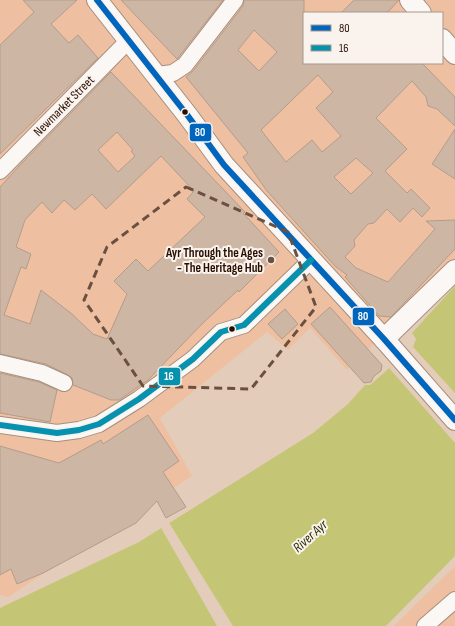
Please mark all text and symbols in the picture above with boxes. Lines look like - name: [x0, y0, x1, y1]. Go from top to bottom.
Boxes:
- legend: [303, 12, 443, 64]
- text: 80: [339, 21, 350, 36]
- text: 16: [339, 41, 348, 56]
- street label: Newmarket Street: [30, 72, 98, 140]
- unlabelled marker: [180, 107, 190, 117]
- line badge: 80: [189, 123, 212, 142]
- text: 80: [195, 126, 205, 139]
- place label: Ayr Through the Ages - The Heritage Hub: [165, 245, 263, 276]
- marker: Ayr Through the Ages - The Heritage Hub: [266, 255, 276, 265]
- line badge: 80: [352, 307, 375, 326]
- text: 80: [358, 310, 368, 323]
- unlabelled marker: [227, 324, 237, 334]
- line badge: 16: [158, 367, 181, 386]
- text: 16: [164, 370, 174, 383]
- water label: River Ayr: [289, 515, 332, 556]

